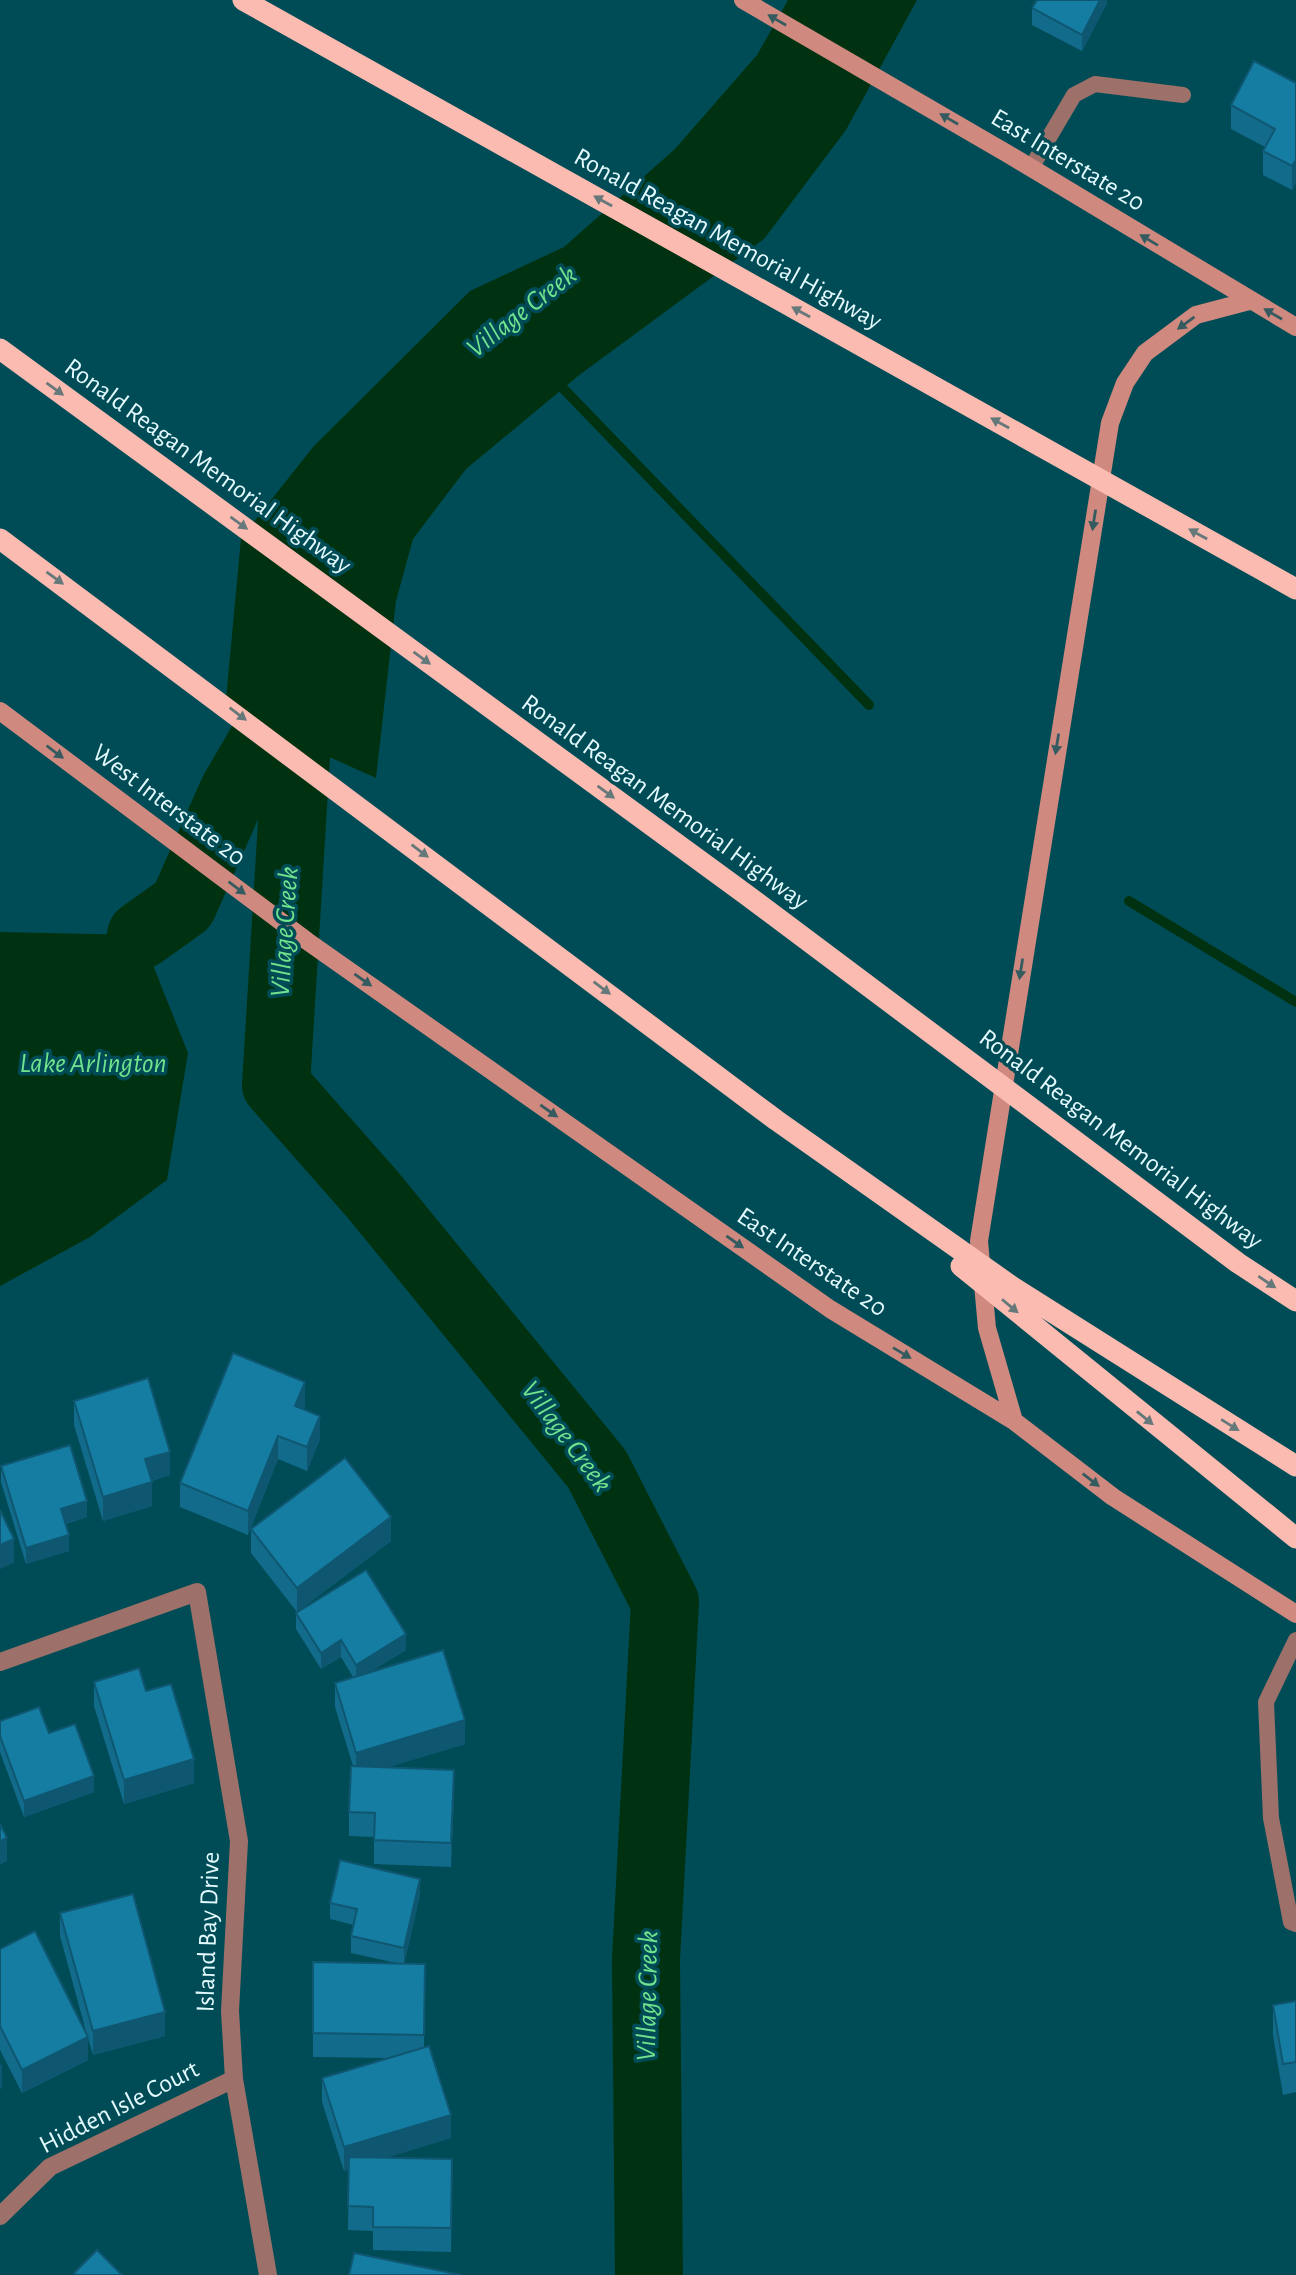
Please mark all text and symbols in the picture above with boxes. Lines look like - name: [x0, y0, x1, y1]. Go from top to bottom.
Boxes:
- one-way arrow: [767, 14, 787, 26]
- street label: East Interstate 20: [987, 104, 1149, 216]
- one-way arrow: [939, 113, 958, 125]
- street label: Ronald Reagan Memorial Highway: [570, 143, 886, 335]
- one-way arrow: [593, 195, 612, 207]
- one-way arrow: [1140, 233, 1159, 246]
- water label: Village Creek: [462, 261, 582, 363]
- one-way arrow: [792, 306, 811, 318]
- one-way arrow: [1263, 308, 1282, 320]
- one-way arrow: [1176, 316, 1195, 330]
- street label: Ronald Reagan Memorial Highway: [60, 353, 356, 579]
- one-way arrow: [46, 382, 64, 396]
- one-way arrow: [990, 417, 1010, 429]
- one-way arrow: [1088, 509, 1099, 531]
- one-way arrow: [229, 516, 247, 531]
- one-way arrow: [1189, 528, 1208, 540]
- one-way arrow: [46, 571, 64, 586]
- one-way arrow: [413, 651, 431, 665]
- street label: Ronald Reagan Memorial Highway: [517, 689, 813, 915]
- one-way arrow: [229, 707, 247, 721]
- one-way arrow: [1051, 733, 1062, 755]
- street label: West Interstate 20: [88, 739, 250, 871]
- one-way arrow: [45, 744, 63, 759]
- one-way arrow: [596, 785, 614, 800]
- one-way arrow: [411, 843, 429, 857]
- water label: Village Creek: [266, 866, 304, 998]
- one-way arrow: [228, 880, 246, 894]
- one-way arrow: [1015, 958, 1026, 980]
- one-way arrow: [354, 973, 372, 987]
- one-way arrow: [592, 980, 610, 995]
- street label: Ronald Reagan Memorial Highway: [975, 1024, 1267, 1254]
- water label: Lake Arlington: [20, 1050, 166, 1078]
- one-way arrow: [540, 1104, 558, 1118]
- street label: East Interstate 20: [732, 1202, 892, 1322]
- one-way arrow: [726, 1235, 744, 1249]
- one-way arrow: [1258, 1275, 1276, 1289]
- one-way arrow: [1001, 1298, 1018, 1313]
- one-way arrow: [893, 1346, 912, 1359]
- water label: Village Creek: [515, 1376, 617, 1498]
- one-way arrow: [1136, 1410, 1154, 1425]
- one-way arrow: [1221, 1419, 1240, 1432]
- one-way arrow: [1081, 1472, 1099, 1487]
- street label: Island Bay Drive: [192, 1851, 224, 2013]
- water label: Village Creek: [633, 1930, 663, 2062]
- street label: Hidden Isle Court: [35, 2056, 203, 2158]

